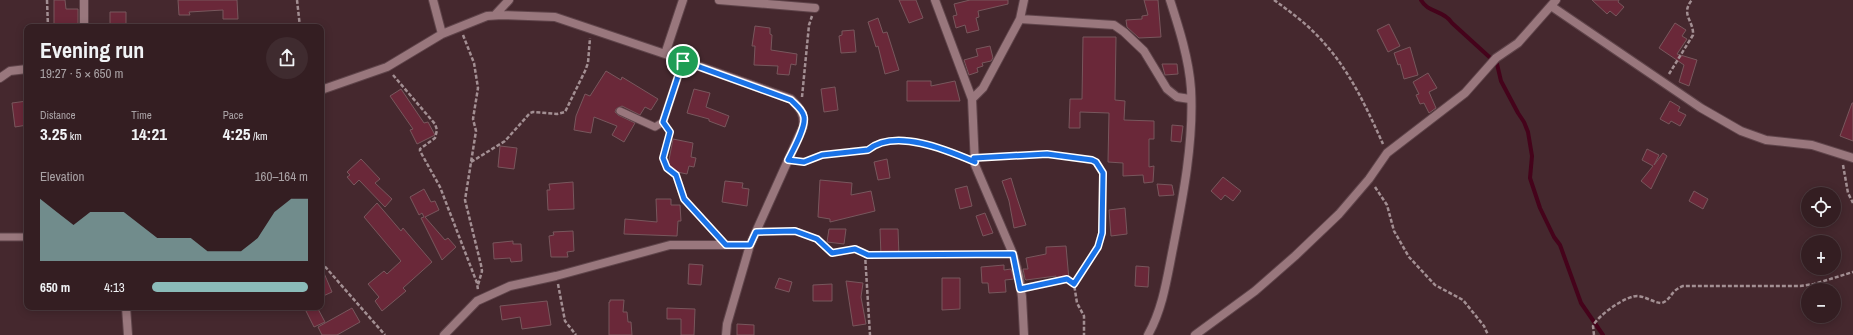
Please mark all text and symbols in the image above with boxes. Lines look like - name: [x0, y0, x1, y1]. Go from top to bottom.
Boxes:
- text: Evening run: [40, 35, 144, 65]
- button: share: [266, 37, 308, 79]
- pin: [666, 44, 700, 78]
- icon: arrive: [672, 50, 694, 72]
- text: 19:27 · 5 × 650 m: [40, 65, 123, 82]
- text: Distance: [40, 108, 76, 122]
- text: Time: [131, 108, 152, 122]
- text: Pace: [223, 108, 243, 122]
- text: 3.25: [40, 122, 67, 145]
- text: 14:21: [131, 122, 167, 145]
- text: 4:25: [223, 122, 251, 145]
- text: km: [67, 129, 82, 143]
- text: /km: [251, 129, 268, 143]
- text: Elevation: [40, 168, 84, 185]
- text: 160–164 m: [255, 168, 308, 185]
- map controls: [1801, 187, 1841, 323]
- button: locate: [1801, 187, 1841, 227]
- button: +: [1801, 235, 1841, 275]
- text: 650 m: [40, 279, 70, 296]
- text: 4:13: [104, 279, 125, 296]
- button: −: [1801, 283, 1841, 323]

